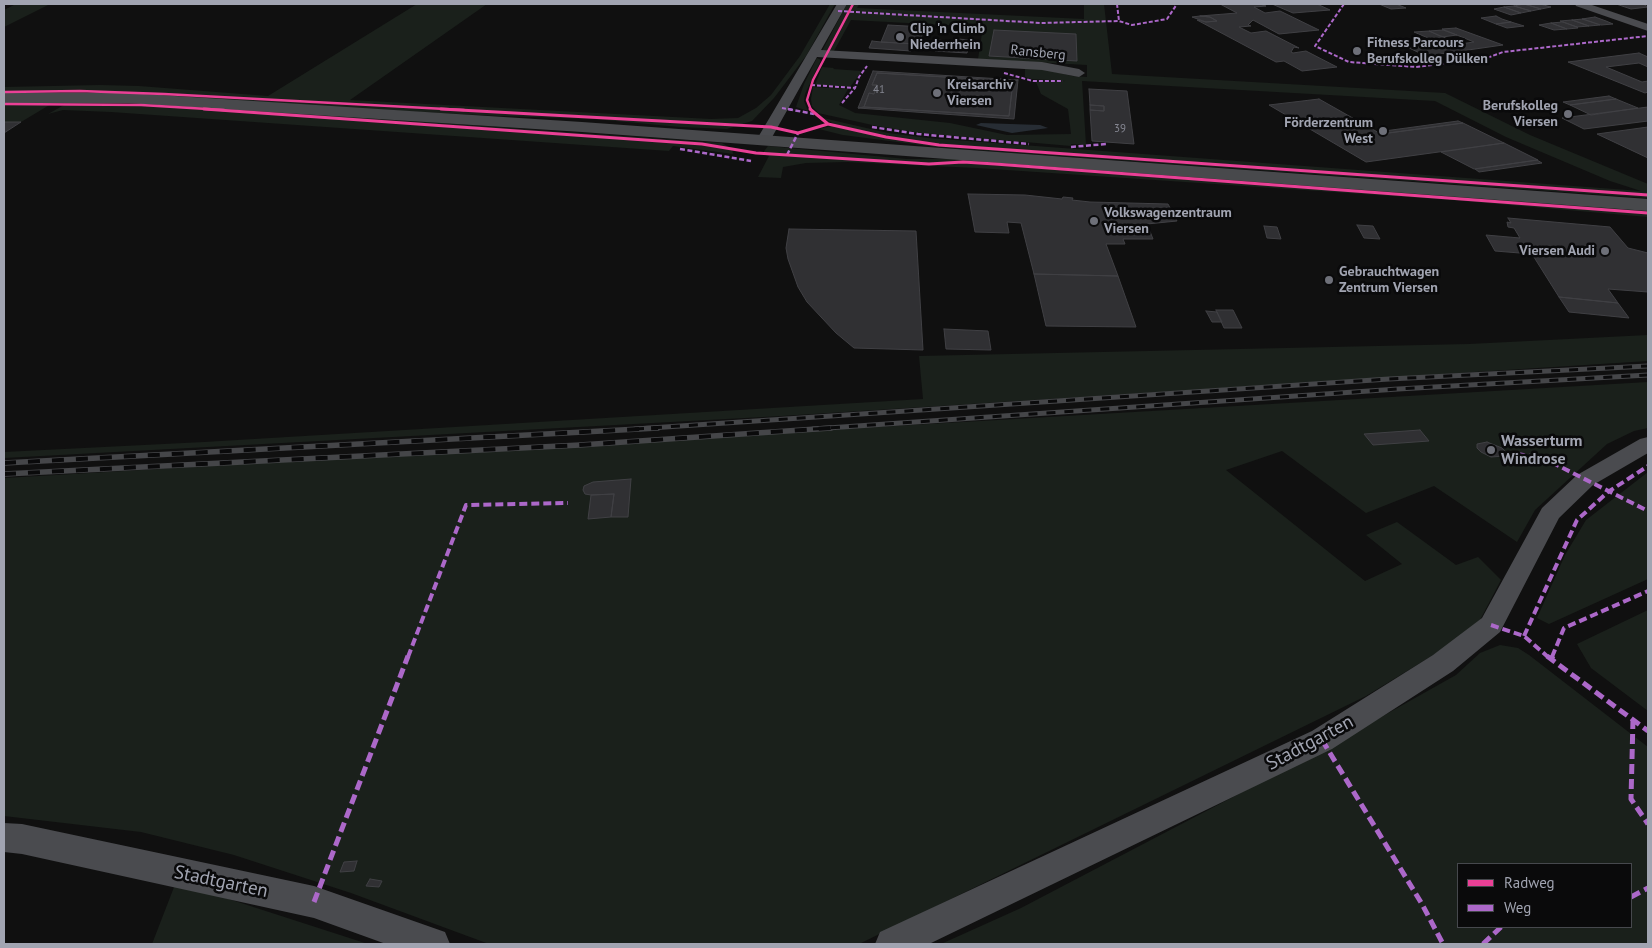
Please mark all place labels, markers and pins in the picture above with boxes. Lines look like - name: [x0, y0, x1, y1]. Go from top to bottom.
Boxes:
- place label: Clip 'n Climb Niederrhein: [910, 21, 985, 54]
- marker: Clip 'n Climb Niederrhein: [894, 31, 906, 43]
- place label: Fitness Parcours Berufskolleg Dülken: [1367, 35, 1488, 68]
- marker: Fitness Parcours Berufskolleg Dülken: [1351, 45, 1363, 57]
- place label: Kreisarchiv Viersen: [947, 77, 1013, 110]
- marker: Kreisarchiv Viersen: [931, 87, 943, 99]
- place label: Berufskolleg Viersen: [1483, 98, 1558, 130]
- marker: Berufskolleg Viersen: [1562, 108, 1574, 120]
- place label: Förderzentrum West: [1284, 115, 1373, 148]
- marker: Förderzentrum West: [1377, 125, 1389, 137]
- place label: Volkswagenzentraum Viersen: [1104, 205, 1232, 238]
- marker: Volkswagenzentraum Viersen: [1088, 215, 1100, 227]
- place label: Viersen Audi: [1519, 243, 1595, 259]
- marker: Viersen Audi: [1599, 245, 1611, 257]
- place label: Gebrauchtwagen Zentrum Viersen: [1339, 264, 1439, 296]
- marker: Gebrauchtwagen Zentrum Viersen: [1323, 274, 1335, 286]
- place label: Wasserturm Windrose: [1501, 431, 1582, 469]
- marker: Wasserturm Windrose: [1485, 444, 1497, 456]

